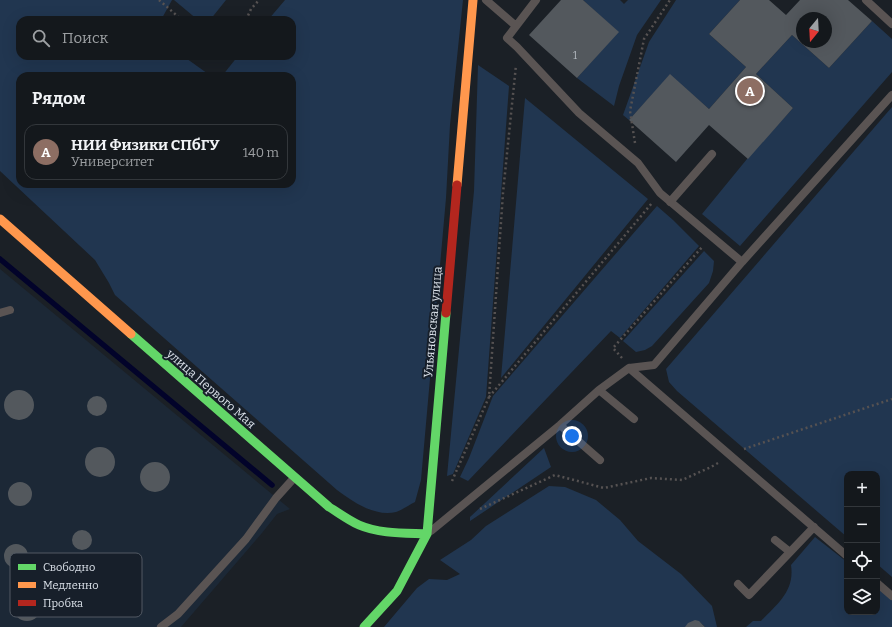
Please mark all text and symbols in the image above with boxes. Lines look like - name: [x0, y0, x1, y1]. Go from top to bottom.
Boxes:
- north arrow: [796, 12, 832, 48]
- search box: [16, 16, 296, 60]
- icon: search: [30, 27, 52, 49]
- text: Поиск: [62, 29, 108, 47]
- house number: 1: [573, 50, 577, 62]
- pin: A: [737, 76, 763, 106]
- text: Рядом: [32, 88, 85, 109]
- text: НИИ Физики СПбГУ: [71, 136, 220, 154]
- text: A: [41, 145, 51, 160]
- text: 140 m: [243, 145, 279, 160]
- text: Университет: [71, 154, 154, 169]
- street label: Ульяновская улица: [421, 265, 445, 378]
- street label: улица Первого Мая: [163, 346, 258, 432]
- your location: [562, 426, 582, 446]
- map controls: [844, 471, 880, 615]
- button: +: [844, 471, 880, 507]
- button: −: [844, 507, 880, 543]
- button: locate: [844, 543, 880, 579]
- legend: [10, 553, 142, 617]
- text: Свободно: [43, 561, 95, 574]
- text: Медленно: [43, 579, 99, 592]
- button: layers: [844, 579, 880, 615]
- text: Пробка: [43, 597, 83, 610]

